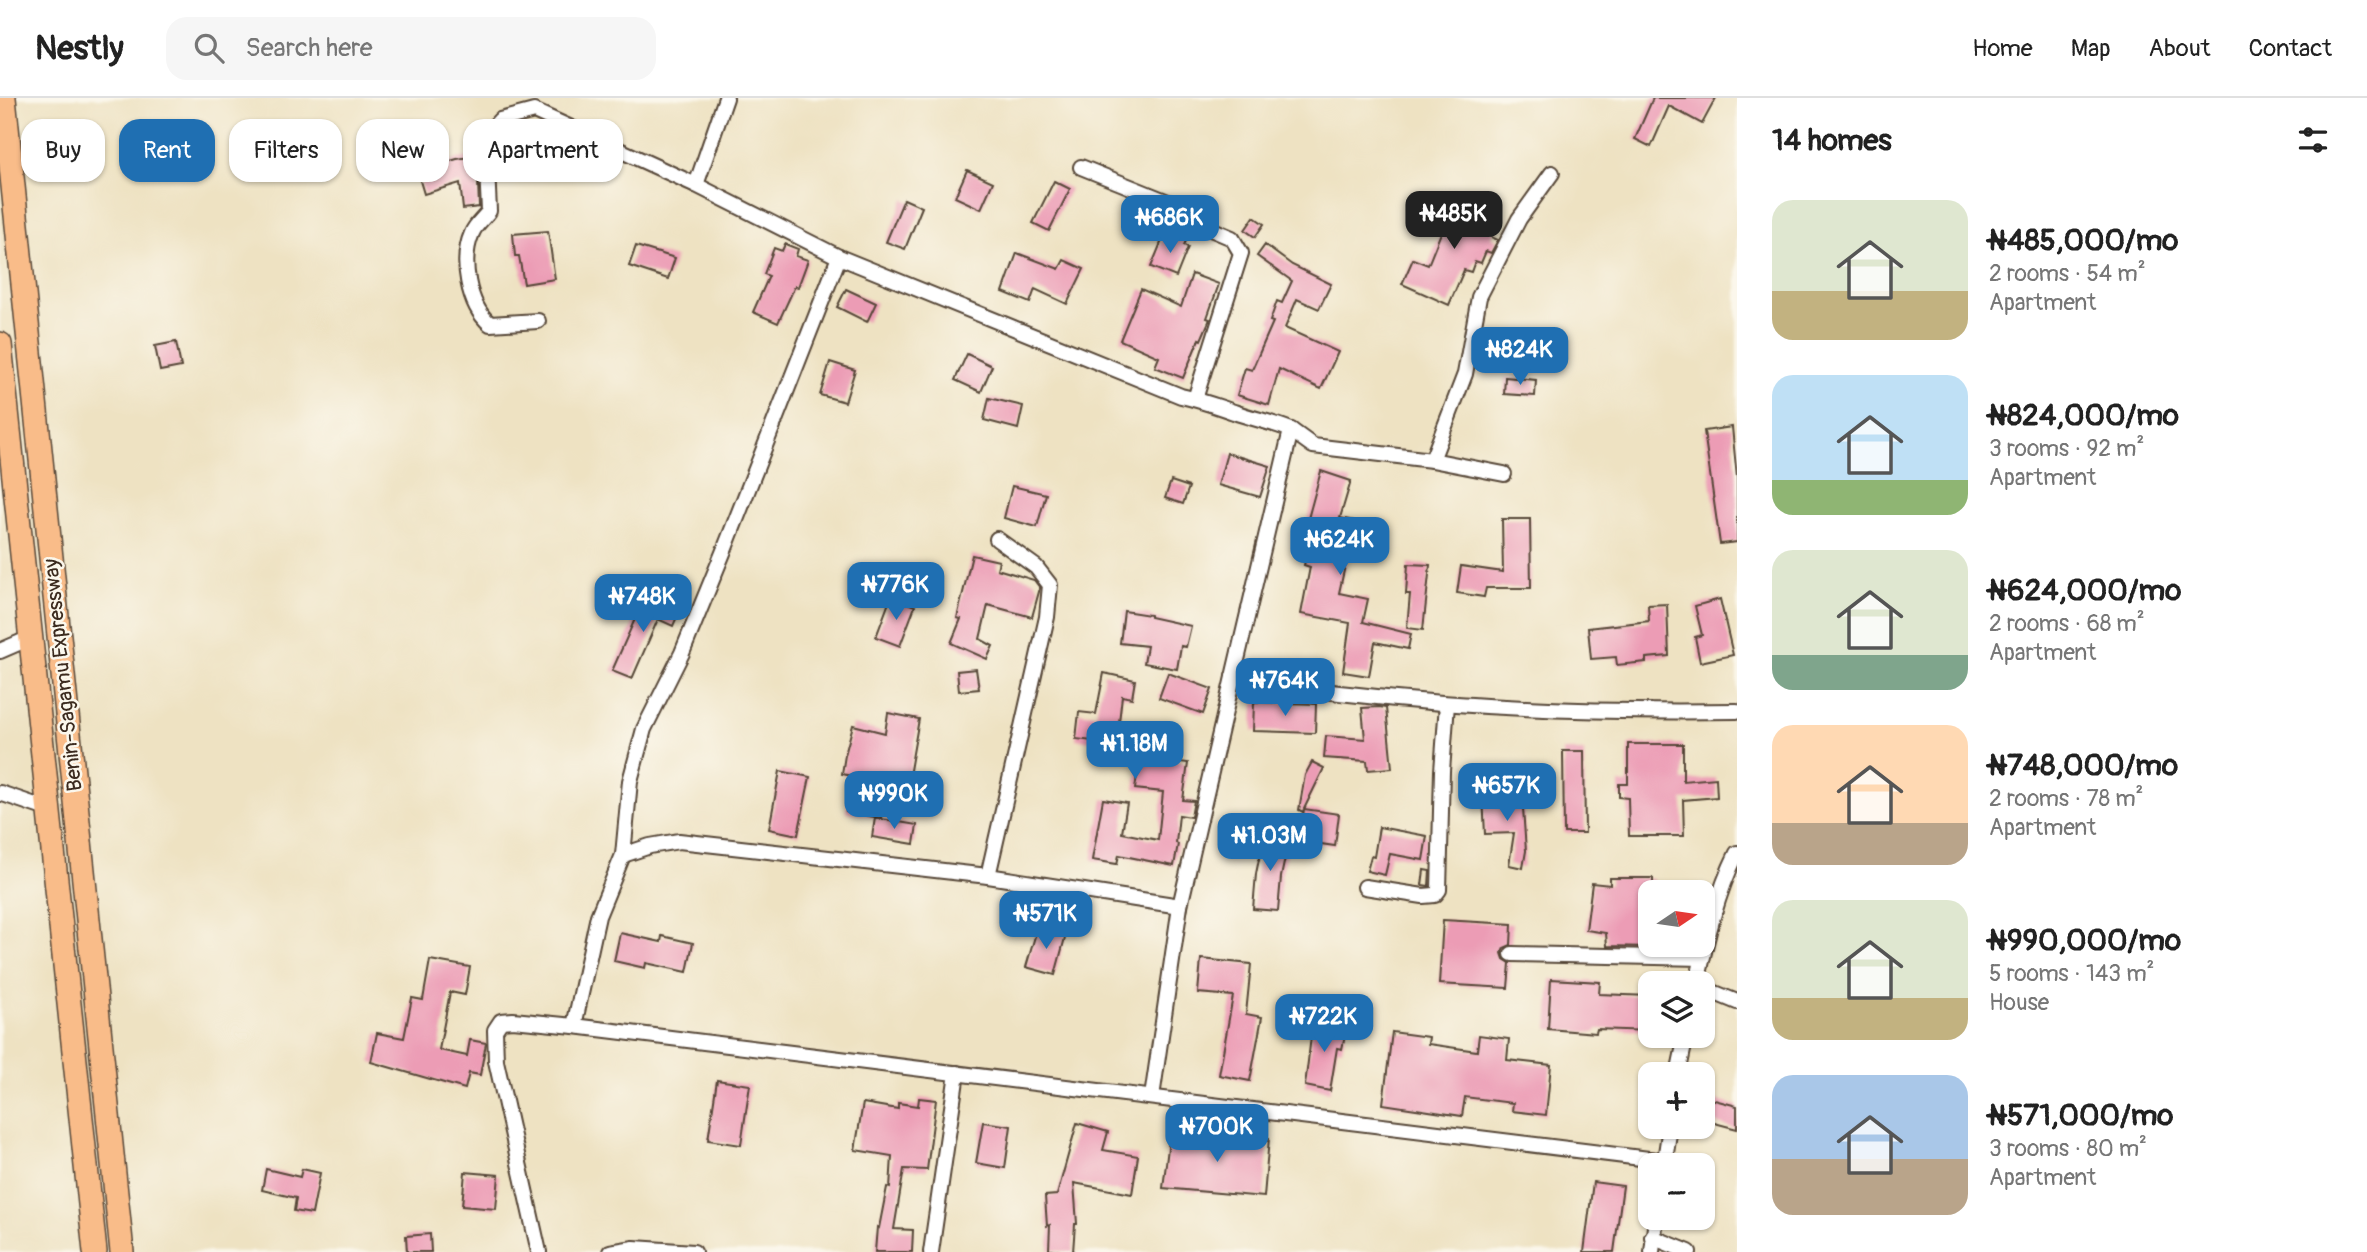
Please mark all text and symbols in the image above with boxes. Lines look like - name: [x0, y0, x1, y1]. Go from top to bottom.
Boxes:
- search box: [166, 17, 656, 80]
- text: Nestly: [35, 28, 124, 69]
- icon: search: [190, 29, 228, 67]
- text: Search here: [246, 32, 373, 64]
- text: Home: [1972, 34, 2033, 63]
- text: Map: [2071, 34, 2111, 63]
- text: About: [2149, 34, 2211, 63]
- text: Contact: [2249, 34, 2332, 63]
- chip: Buy: [21, 119, 105, 182]
- chip: Rent: [119, 119, 215, 182]
- chip: Filters: [229, 119, 342, 182]
- chip: New: [356, 119, 449, 182]
- chip: Apartment: [463, 119, 623, 182]
- icon: filters: [2294, 121, 2332, 159]
- text: 14 homes: [1772, 122, 1892, 159]
- pin: ₦485K: [1405, 192, 1503, 251]
- pin: ₦686K: [1121, 195, 1219, 255]
- text: ₦485K: [1421, 199, 1487, 228]
- text: ₦686K: [1137, 203, 1203, 232]
- text: ₦485,000/mo: [1989, 222, 2178, 259]
- icon: home: [1828, 228, 1912, 312]
- text: 2 rooms · 54 m²: [1989, 259, 2146, 288]
- text: Apartment: [1989, 288, 2096, 317]
- pin: ₦824K: [1471, 328, 1569, 387]
- text: ₦824K: [1487, 335, 1553, 364]
- text: ₦824,000/mo: [1989, 397, 2179, 434]
- icon: home: [1828, 403, 1912, 487]
- text: 3 rooms · 92 m²: [1989, 434, 2144, 463]
- text: Apartment: [1989, 463, 2096, 492]
- pin: ₦624K: [1291, 518, 1389, 577]
- text: ₦624K: [1306, 525, 1374, 554]
- street label: Benin-Sagamu Expressway: [37, 557, 89, 793]
- pin: ₦776K: [847, 562, 945, 622]
- text: ₦776K: [863, 570, 929, 599]
- text: ₦624,000/mo: [1989, 572, 2181, 609]
- pin: ₦748K: [594, 574, 692, 634]
- icon: home: [1828, 578, 1912, 662]
- text: ₦748K: [611, 582, 675, 611]
- text: 2 rooms · 68 m²: [1989, 609, 2145, 638]
- text: Apartment: [1989, 638, 2096, 667]
- pin: ₦764K: [1236, 658, 1334, 718]
- text: ₦764K: [1252, 666, 1318, 695]
- pin: ₦1.18M: [1078, 722, 1192, 781]
- text: ₦1.18M: [1103, 729, 1167, 758]
- text: ₦748,000/mo: [1989, 747, 2178, 784]
- icon: home: [1828, 753, 1912, 837]
- pin: ₦657K: [1458, 764, 1556, 823]
- text: ₦657K: [1474, 771, 1540, 800]
- pin: ₦990K: [845, 772, 943, 831]
- text: ₦990K: [860, 779, 928, 808]
- text: 2 rooms · 78 m²: [1989, 784, 2143, 813]
- text: Apartment: [1989, 813, 2096, 842]
- pin: ₦1.03M: [1213, 814, 1327, 873]
- text: ₦1.03M: [1234, 821, 1306, 850]
- north arrow: [1638, 880, 1715, 957]
- map controls: [1638, 880, 1715, 1230]
- pin: ₦571K: [997, 892, 1095, 951]
- text: ₦571K: [1015, 899, 1077, 928]
- text: ₦990,000/mo: [1989, 922, 2181, 959]
- icon: home: [1828, 928, 1912, 1012]
- text: 5 rooms · 143 m²: [1989, 959, 2154, 988]
- button: layers: [1638, 971, 1715, 1048]
- text: House: [1989, 988, 2049, 1017]
- pin: ₦722K: [1275, 995, 1373, 1054]
- text: ₦722K: [1291, 1002, 1357, 1031]
- button: +: [1638, 1062, 1715, 1139]
- text: ₦571,000/mo: [1989, 1097, 2173, 1134]
- icon: home: [1828, 1103, 1912, 1187]
- pin: ₦700K: [1168, 1104, 1266, 1164]
- text: ₦700K: [1181, 1112, 1253, 1141]
- text: 3 rooms · 80 m²: [1989, 1134, 2147, 1163]
- button: −: [1638, 1153, 1715, 1230]
- text: Apartment: [1989, 1163, 2096, 1192]

